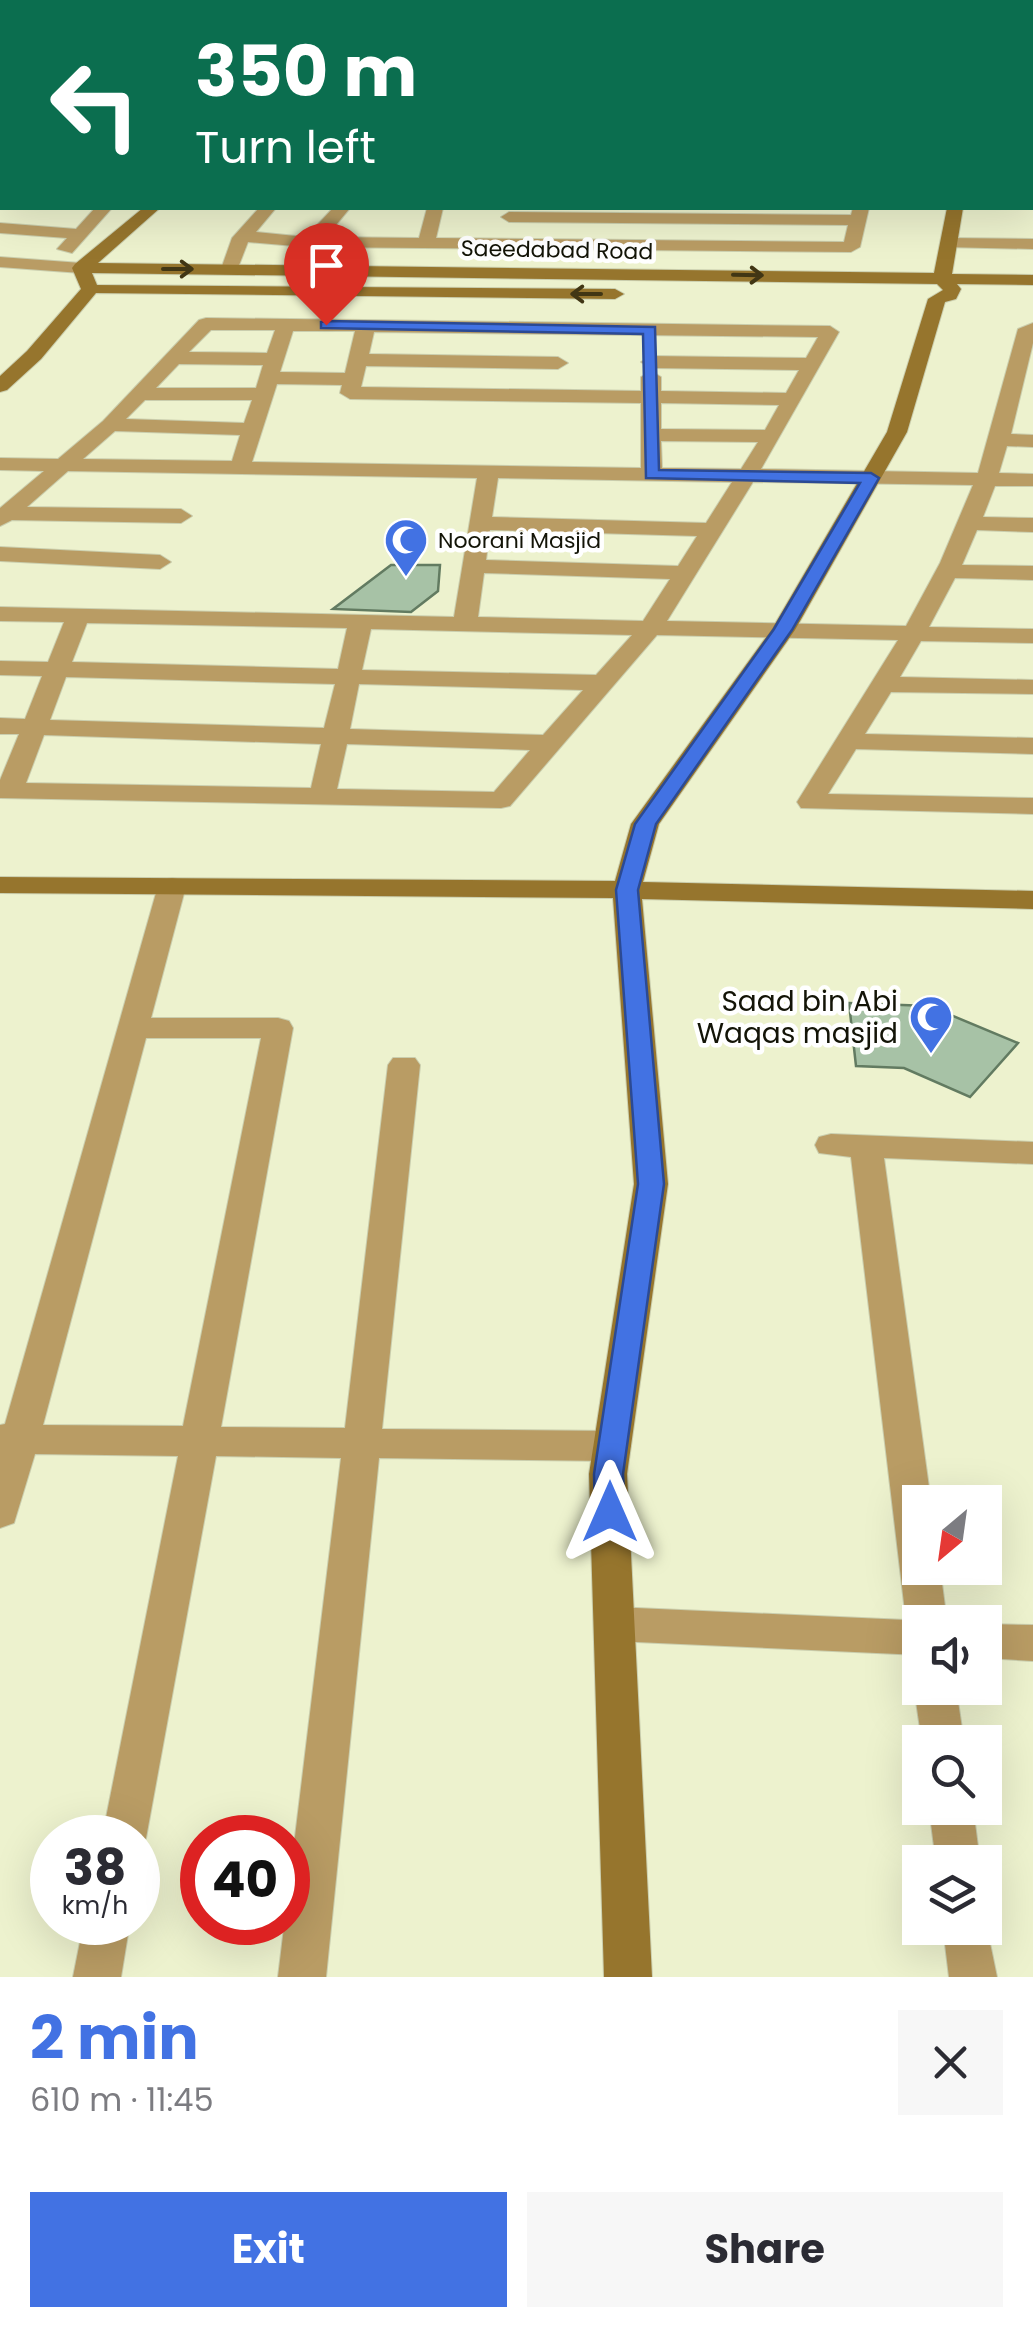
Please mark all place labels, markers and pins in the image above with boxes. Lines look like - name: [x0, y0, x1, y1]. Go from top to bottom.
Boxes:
- pin: [284, 223, 369, 326]
- mosque icon: Noorani Masjid: [383, 517, 429, 578]
- place label: Noorani Masjid: [438, 525, 601, 556]
- place label: Saad bin Abi Waqas masjid: [697, 982, 898, 1053]
- mosque icon: Saad bin Abi Waqas masjid: [908, 994, 954, 1055]

